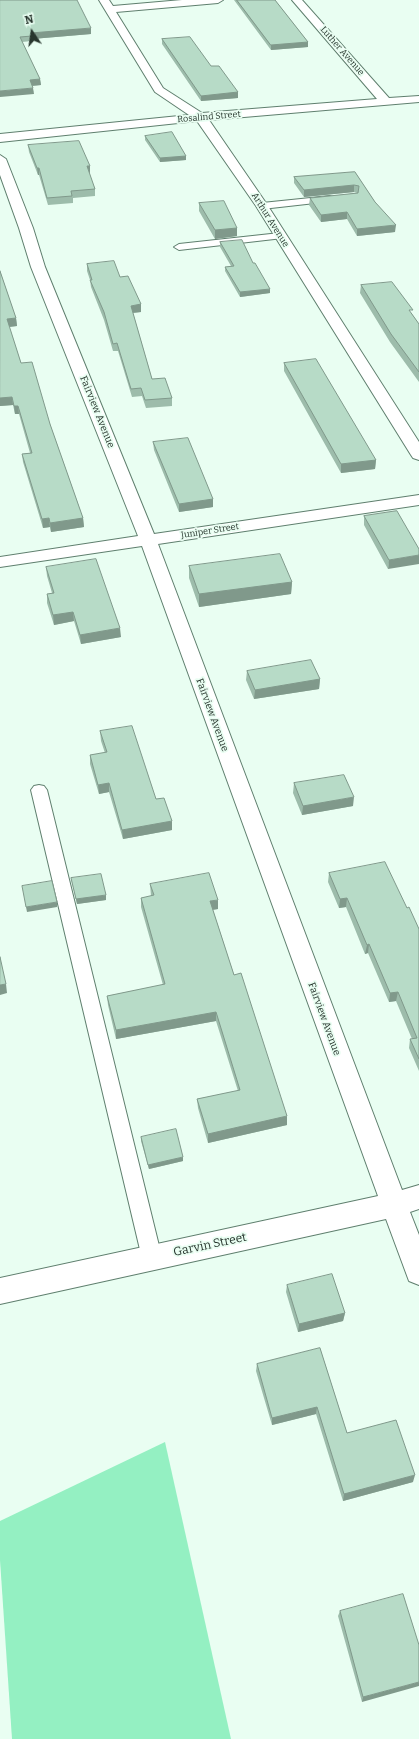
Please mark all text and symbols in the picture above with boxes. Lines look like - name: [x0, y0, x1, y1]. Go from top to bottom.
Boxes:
- north arrow: [12, 12, 52, 52]
- text: N: [24, 13, 35, 27]
- street label: Luther Avenue: [318, 24, 366, 78]
- street label: Rosalind Street: [177, 109, 241, 125]
- street label: Arthur Avenue: [249, 191, 291, 249]
- street label: Fairview Avenue: [77, 374, 117, 450]
- street label: Juniper Street: [180, 521, 240, 541]
- street label: Fairview Avenue: [193, 677, 231, 753]
- street label: Fairview Avenue: [305, 981, 343, 1057]
- street label: Garvin Street: [172, 1230, 248, 1260]

